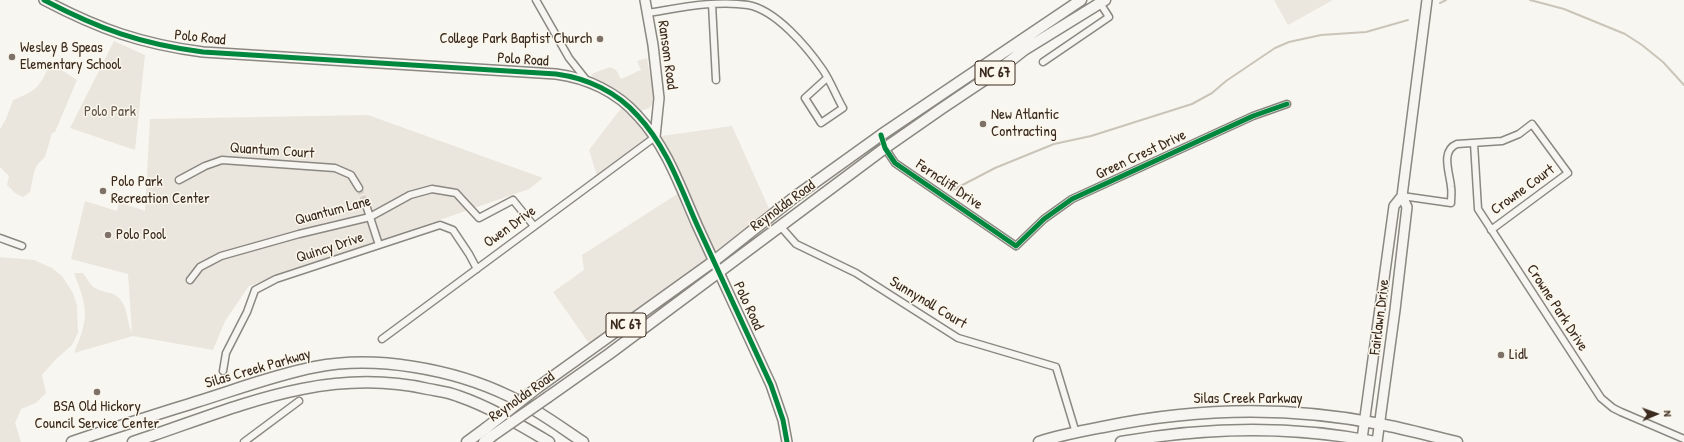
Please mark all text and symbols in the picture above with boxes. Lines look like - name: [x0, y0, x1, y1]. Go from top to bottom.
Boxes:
- street label: Ransom Road: [653, 19, 681, 91]
- street label: Polo Road: [174, 26, 226, 50]
- place label: College Park Baptist Church: [439, 30, 592, 48]
- marker: College Park Baptist Church: [595, 34, 605, 44]
- place label: Wesley B Speas Elementary School: [20, 39, 121, 74]
- street label: Polo Road: [497, 49, 549, 71]
- marker: Wesley B Speas Elementary School: [7, 52, 17, 62]
- road number: NC 67: [975, 61, 1015, 85]
- park label: Polo Park: [84, 103, 136, 121]
- place label: New Atlantic Contracting: [991, 106, 1059, 141]
- marker: New Atlantic Contracting: [978, 119, 988, 129]
- street label: Green Crest Drive: [1093, 126, 1189, 184]
- street label: Quantum Court: [229, 139, 315, 163]
- street label: Ferncliff Drive: [912, 156, 986, 214]
- street label: Crowne Court: [1488, 161, 1558, 219]
- place label: Polo Park Recreation Center: [111, 173, 210, 208]
- street label: Reynolda Road: [747, 176, 819, 236]
- marker: Polo Park Recreation Center: [98, 186, 108, 196]
- street label: Quantum Lane: [293, 192, 373, 230]
- street label: Owen Drive: [481, 202, 539, 252]
- place label: Polo Pool: [116, 226, 166, 244]
- street label: Quincy Drive: [294, 229, 366, 267]
- marker: Polo Pool: [103, 230, 113, 240]
- street label: Crowne Park Drive: [1522, 261, 1592, 355]
- street label: Sunnynoll Court: [886, 273, 970, 333]
- street label: Fairlawn Drive: [1366, 278, 1394, 356]
- street label: Polo Road: [729, 279, 767, 333]
- road number: NC 67: [606, 313, 646, 337]
- street label: Silas Creek Parkway: [203, 345, 313, 393]
- place label: Lidl: [1509, 346, 1528, 364]
- marker: Lidl: [1496, 350, 1506, 360]
- street label: Reynolda Road: [486, 368, 558, 426]
- marker: BSA Old Hickory Council Service Center: [92, 387, 102, 397]
- street label: Silas Creek Parkway: [1193, 390, 1303, 408]
- north arrow: [1636, 394, 1676, 434]
- place label: BSA Old Hickory Council Service Center: [35, 398, 159, 433]
- text: N: [1661, 410, 1675, 417]

